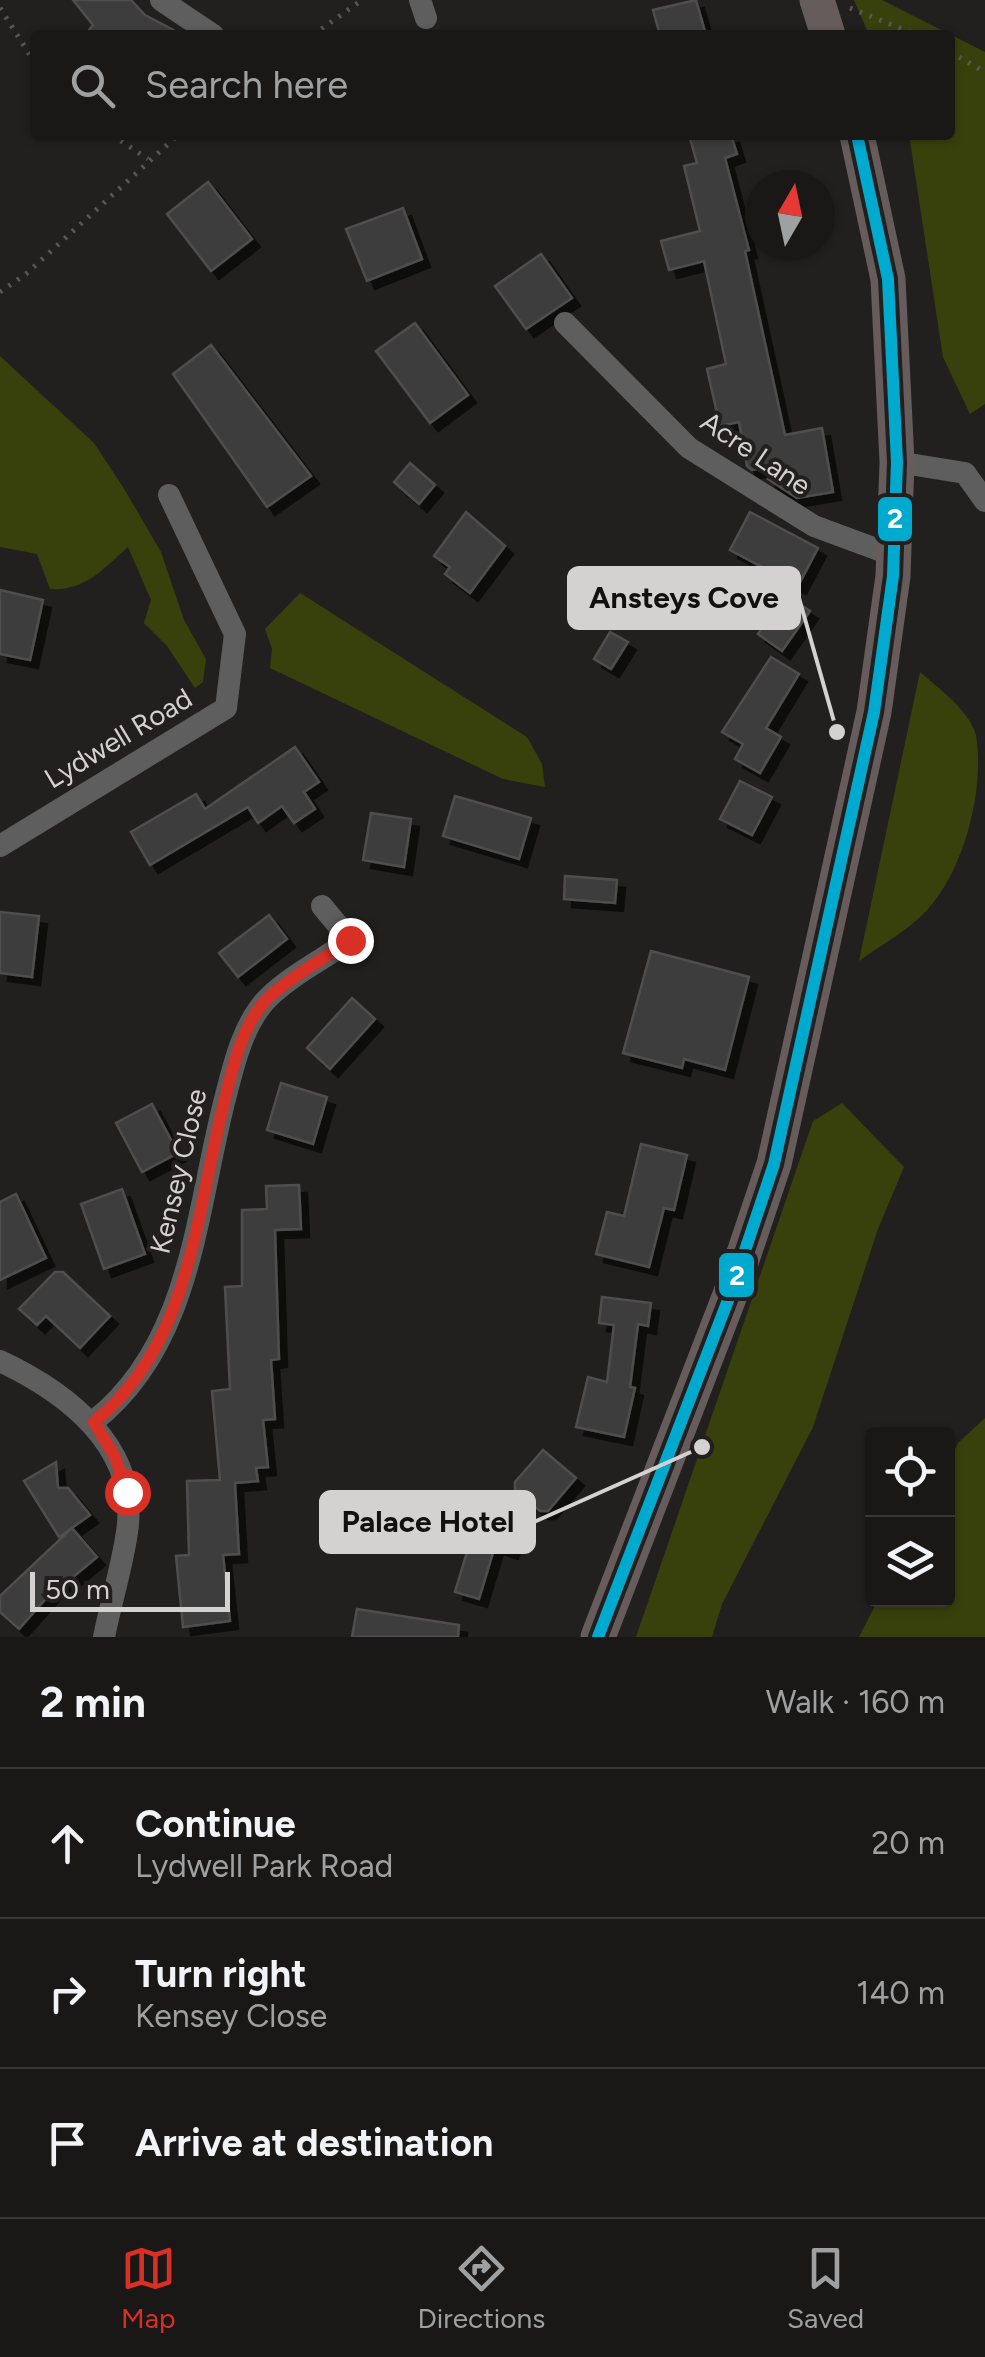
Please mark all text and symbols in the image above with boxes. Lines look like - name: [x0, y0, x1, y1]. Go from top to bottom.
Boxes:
- search box: [30, 30, 955, 140]
- icon: search: [65, 58, 120, 113]
- text: Search here: [145, 62, 348, 108]
- north arrow: [745, 170, 835, 260]
- street label: Acre Lane: [695, 404, 817, 502]
- line badge: 2: [876, 495, 914, 543]
- text: 2: [887, 501, 903, 535]
- callout: Ansteys Cove: [569, 568, 799, 628]
- text: Ansteys Cove: [589, 579, 779, 616]
- street label: Lydwell Road: [38, 681, 198, 795]
- route end: [328, 918, 374, 964]
- street label: Kensey Close: [143, 1085, 213, 1257]
- line badge: 2: [717, 1251, 756, 1299]
- text: 2: [729, 1258, 745, 1292]
- map controls: [865, 1427, 955, 1607]
- button: locate: [865, 1427, 955, 1517]
- route start: [105, 1470, 151, 1516]
- callout: Palace Hotel: [321, 1492, 534, 1552]
- text: Palace Hotel: [341, 1503, 515, 1540]
- button: layers: [865, 1517, 955, 1607]
- scale bar: [30, 1567, 230, 1612]
- text: 50 m: [45, 1572, 110, 1606]
- text: 2 min: [40, 1677, 146, 1728]
- text: Walk · 160 m: [766, 1683, 945, 1721]
- text: Continue: [135, 1801, 296, 1847]
- icon: ahead: [40, 1816, 95, 1871]
- text: 20 m: [871, 1824, 945, 1862]
- text: Lydwell Park Road: [135, 1847, 393, 1885]
- text: Turn right: [135, 1951, 307, 1997]
- icon: right: [40, 1966, 95, 2021]
- text: 140 m: [856, 1974, 945, 2012]
- text: Kensey Close: [135, 1997, 327, 2035]
- icon: arrive: [40, 2116, 95, 2171]
- text: Arrive at destination: [135, 2120, 493, 2166]
- tab: Map: [121, 2241, 176, 2335]
- tab: Directions: [418, 2241, 545, 2335]
- tab: Saved: [787, 2241, 864, 2335]

